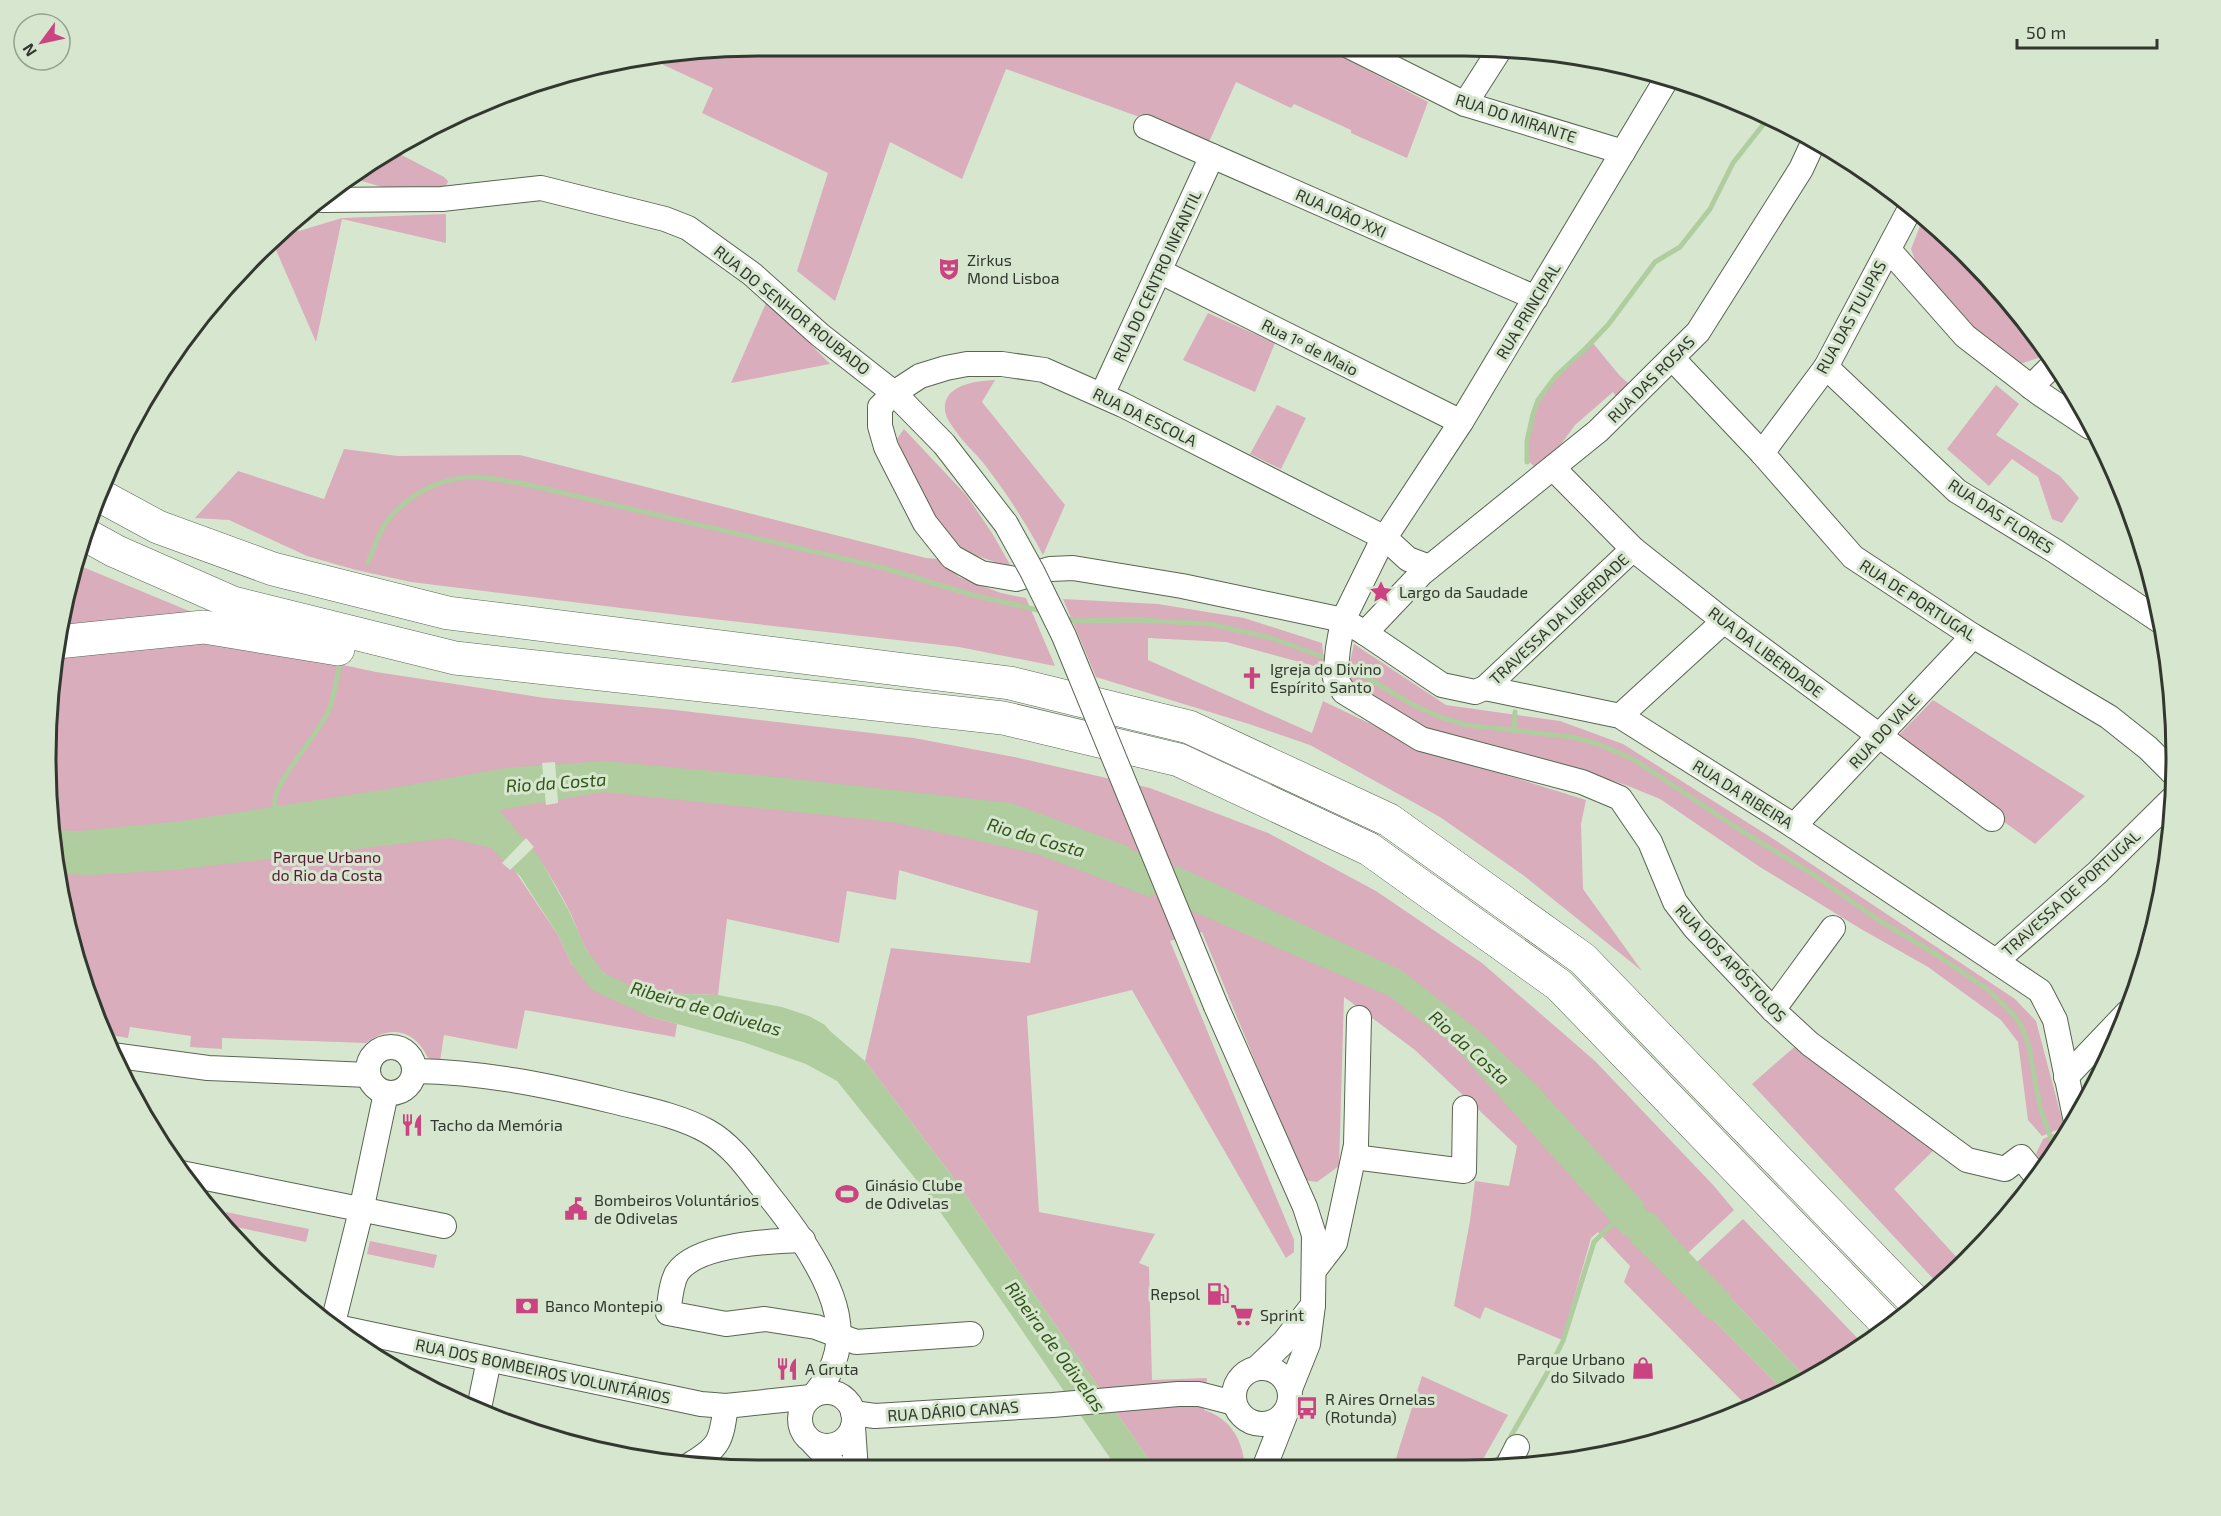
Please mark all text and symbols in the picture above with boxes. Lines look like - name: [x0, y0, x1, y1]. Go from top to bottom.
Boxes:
- north arrow: [12, 12, 72, 72]
- scale bar: [2017, 12, 2156, 50]
- text: 50 m: [2026, 21, 2066, 43]
- text: N: [18, 40, 40, 60]
- street label: RUA DO MIRANTE: [1453, 89, 1579, 146]
- street label: RUA JOÃO XXI: [1293, 184, 1389, 241]
- street label: RUA DO CENTRO INFANTIL: [1108, 187, 1205, 365]
- street label: RUA DO SENHOR ROUBADO: [711, 241, 874, 378]
- place label: Zirkus Mond Lisboa: [967, 250, 1059, 287]
- theatre icon: Zirkus Mond Lisboa: [936, 256, 962, 282]
- street label: RUA DAS TULIPAS: [1812, 257, 1890, 377]
- street label: RUA PRINCIPAL: [1491, 259, 1564, 362]
- street label: Rua 1º de Maio: [1259, 314, 1362, 379]
- street label: RUA DAS ROSAS: [1603, 331, 1698, 426]
- street label: RUA DA ESCOLA: [1090, 383, 1200, 450]
- street label: RUA DAS FLORES: [1945, 474, 2058, 557]
- street label: TRAVESSA DA LIBERDADE: [1485, 549, 1632, 688]
- street label: RUA DE PORTUGAL: [1857, 555, 1980, 644]
- place icon: Largo da Saudade: [1368, 579, 1394, 605]
- place label: Largo da Saudade: [1399, 582, 1528, 601]
- street label: RUA DA LIBERDADE: [1705, 602, 1827, 701]
- place label: Igreja do Divino Espírito Santo: [1270, 659, 1382, 696]
- church icon: Igreja do Divino Espírito Santo: [1239, 665, 1265, 691]
- street label: RUA DO VALE: [1844, 690, 1923, 772]
- street label: RUA DA RIBEIRA: [1690, 755, 1797, 832]
- water label: Rio da Costa: [505, 768, 607, 796]
- water label: Rio da Costa: [985, 813, 1088, 862]
- street label: TRAVESSA DE PORTUGAL: [1998, 825, 2144, 960]
- park label: Parque Urbano do Rio da Costa: [271, 847, 383, 884]
- street label: RUA DOS APÓSTOLOS: [1672, 900, 1791, 1025]
- water label: Ribeira de Odivelas: [628, 976, 784, 1040]
- water label: Rio da Costa: [1425, 1005, 1514, 1089]
- restaurant icon: Tacho da Memória: [399, 1112, 425, 1138]
- place label: Tacho da Memória: [430, 1115, 563, 1134]
- place label: Ginásio Clube de Odivelas: [865, 1175, 963, 1212]
- sports icon: Ginásio Clube de Odivelas: [834, 1181, 860, 1207]
- place label: Bombeiros Voluntários de Odivelas: [594, 1190, 759, 1227]
- public building icon: Bombeiros Voluntários de Odivelas: [563, 1196, 589, 1222]
- water label: Ribeira de Odivelas: [1001, 1277, 1111, 1416]
- fuel station icon: Repsol: [1205, 1281, 1231, 1307]
- place label: Repsol: [1150, 1284, 1200, 1303]
- bank icon: Banco Montepio: [514, 1293, 540, 1319]
- place label: Banco Montepio: [545, 1296, 663, 1315]
- supermarket icon: Sprint: [1229, 1302, 1255, 1328]
- place label: Sprint: [1260, 1305, 1304, 1324]
- street label: RUA DOS BOMBEIROS VOLUNTÁRIOS: [414, 1334, 672, 1407]
- place label: Parque Urbano do Silvado: [1517, 1349, 1625, 1386]
- shop icon: Parque Urbano do Silvado: [1630, 1355, 1656, 1381]
- restaurant icon: A Gruta: [774, 1356, 800, 1382]
- place label: A Gruta: [805, 1359, 859, 1378]
- place label: R Aires Ornelas (Rotunda): [1325, 1389, 1435, 1426]
- bus stop icon: R Aires Ornelas (Rotunda): [1294, 1395, 1320, 1421]
- street label: RUA DÁRIO CANAS: [887, 1396, 1019, 1425]

